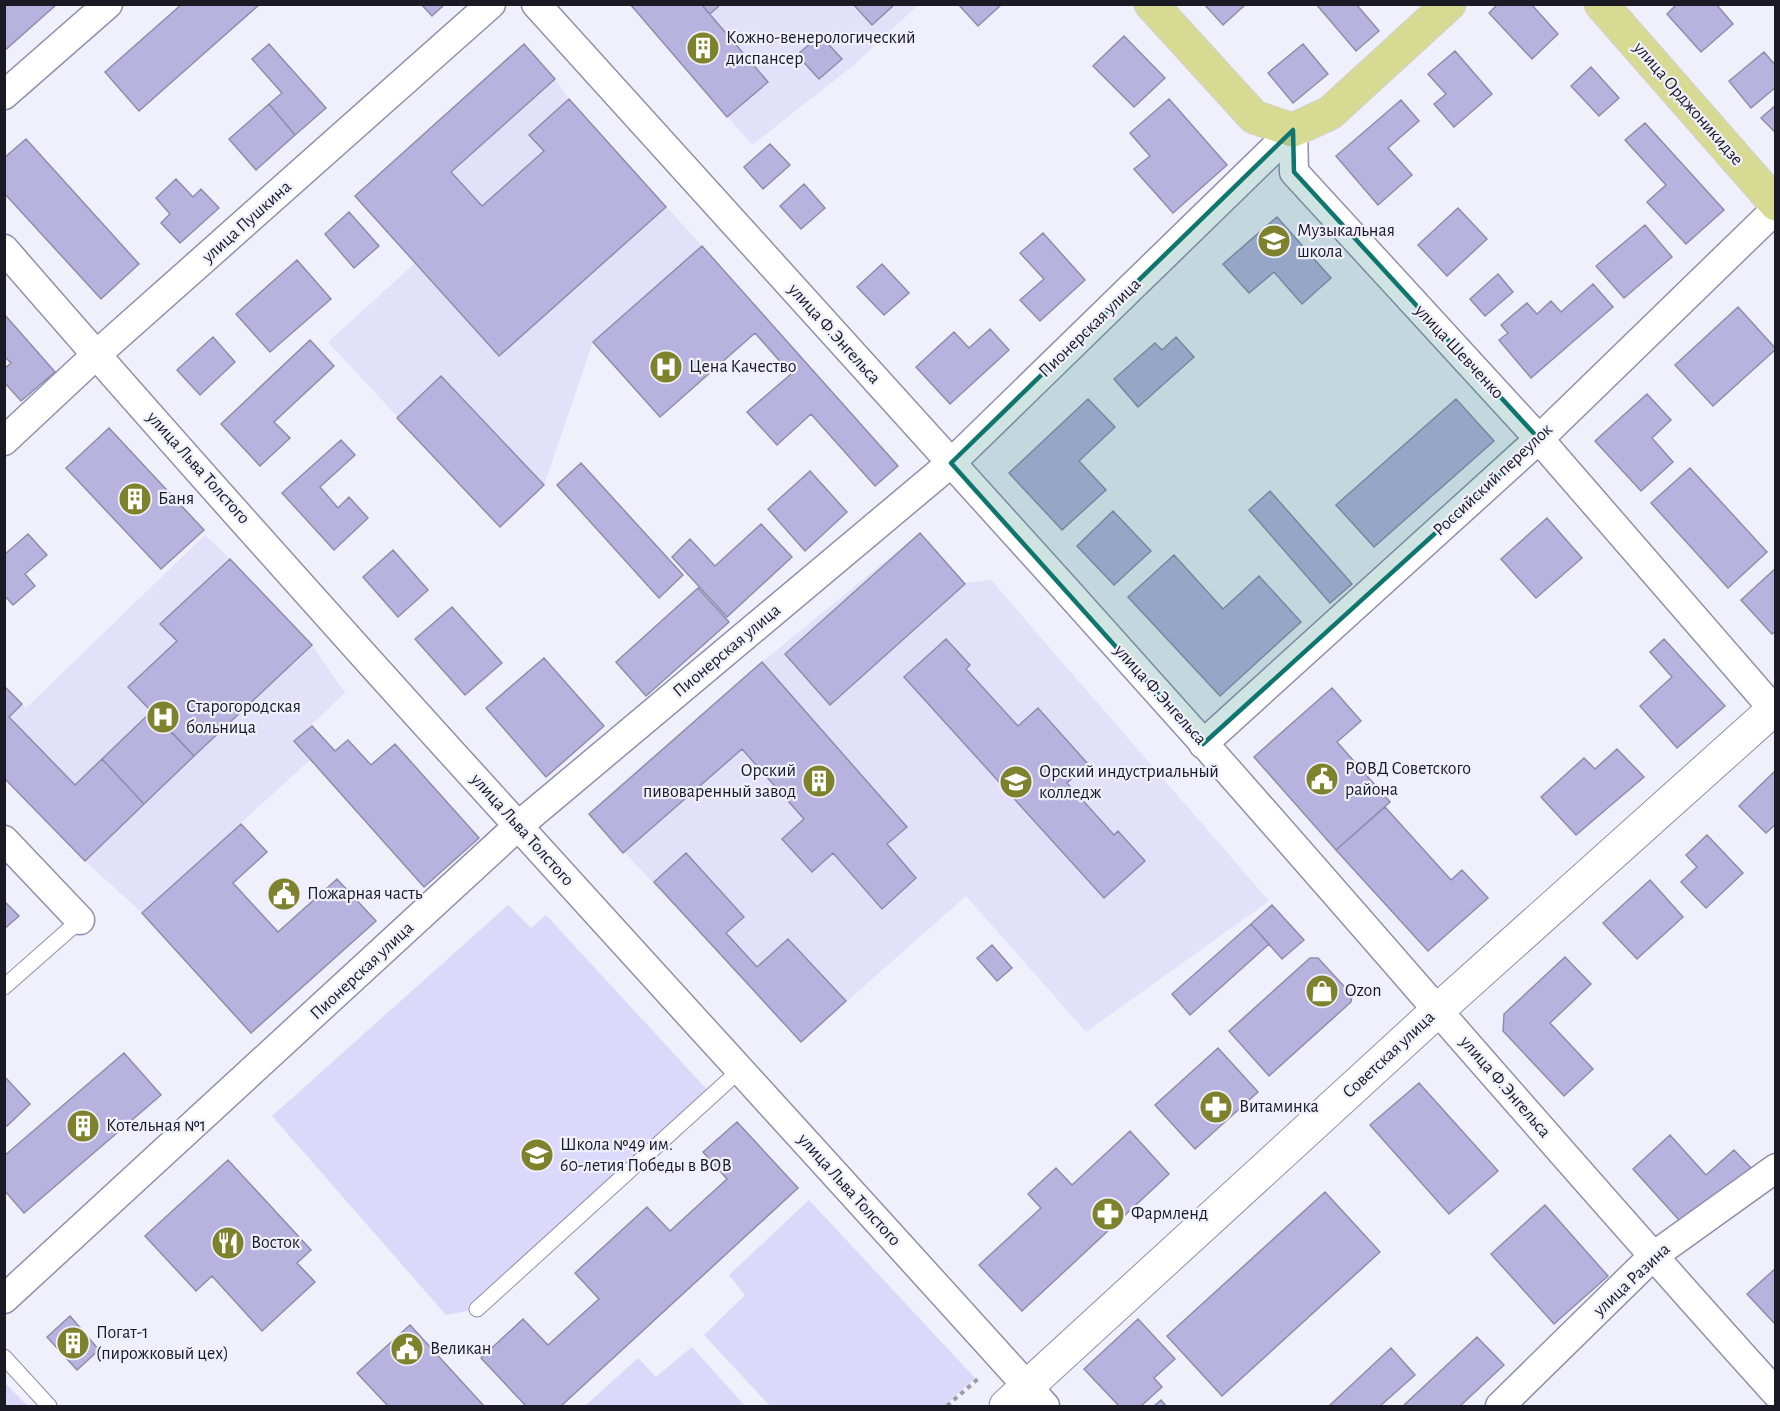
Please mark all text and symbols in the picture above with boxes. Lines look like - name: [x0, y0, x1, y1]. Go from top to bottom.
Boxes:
- place label: Кожно-венерологический диспансер: [726, 29, 916, 68]
- building icon: Кожно-венерологический диспансер: [685, 30, 721, 66]
- street label: улица Орджоникидзе: [1629, 38, 1746, 169]
- street label: улица Пушкина: [198, 178, 295, 267]
- place label: Музыкальная школа: [1297, 222, 1395, 261]
- school or university icon: Музыкальная школа: [1256, 223, 1292, 259]
- street label: Пионерская улица: [1036, 275, 1144, 381]
- street label: улица Ф.Энгельса: [784, 280, 884, 388]
- street label: улица Шевченко: [1410, 301, 1507, 403]
- hospital icon: Цена Качество: [648, 349, 684, 385]
- place label: Цена Качество: [689, 358, 797, 376]
- street label: улица Льва Толстого: [142, 408, 253, 528]
- street label: Российский переулок: [1430, 420, 1557, 540]
- building icon: Баня: [117, 481, 153, 517]
- place label: Баня: [158, 490, 194, 508]
- street label: Пионерская улица: [670, 601, 784, 701]
- street label: улица Ф.Энгельса: [1110, 641, 1210, 749]
- place label: Старогородская больница: [186, 698, 301, 737]
- hospital icon: Старогородская больница: [145, 699, 181, 735]
- place label: РОВД Советского района: [1345, 760, 1471, 799]
- public building icon: РОВД Советского района: [1304, 761, 1340, 797]
- place label: Орский пивоваренный завод: [643, 762, 796, 801]
- building icon: Орский пивоваренный завод: [801, 763, 837, 799]
- place label: Орский индустриальный колледж: [1039, 763, 1219, 802]
- school or university icon: Орский индустриальный колледж: [998, 764, 1034, 800]
- street label: улица Льва Толстого: [466, 770, 577, 890]
- public building icon: Пожарная часть: [266, 876, 302, 912]
- place label: Пожарная часть: [307, 885, 423, 903]
- street label: Пионерская улица: [307, 919, 417, 1023]
- shop icon: Ozon: [1304, 973, 1340, 1009]
- place label: Ozon: [1345, 982, 1382, 1000]
- street label: Советская улица: [1340, 1008, 1438, 1102]
- street label: улица Ф.Энгельса: [1456, 1032, 1554, 1141]
- pharmacy icon: Витаминка: [1198, 1089, 1234, 1125]
- place label: Витаминка: [1239, 1098, 1319, 1116]
- building icon: Котельная №1: [65, 1108, 101, 1144]
- place label: Котельная №1: [106, 1117, 206, 1135]
- street label: улица Льва Толстого: [793, 1130, 904, 1250]
- place label: Школа №49 им. 60-летия Победы в ВОВ: [560, 1136, 732, 1175]
- school or university icon: Школа №49 им. 60-летия Победы в ВОВ: [519, 1137, 555, 1173]
- pharmacy icon: Фармленд: [1090, 1196, 1126, 1232]
- place label: Фармленд: [1131, 1205, 1208, 1223]
- restaurant icon: Восток: [210, 1225, 246, 1261]
- place label: Восток: [251, 1234, 301, 1252]
- street label: улица Разина: [1590, 1240, 1674, 1320]
- place label: Погат-1 (пирожковый цех): [96, 1324, 229, 1363]
- building icon: Погат-1 (пирожковый цех): [55, 1325, 91, 1361]
- public building icon: Великан: [389, 1331, 425, 1367]
- place label: Великан: [430, 1340, 491, 1358]

